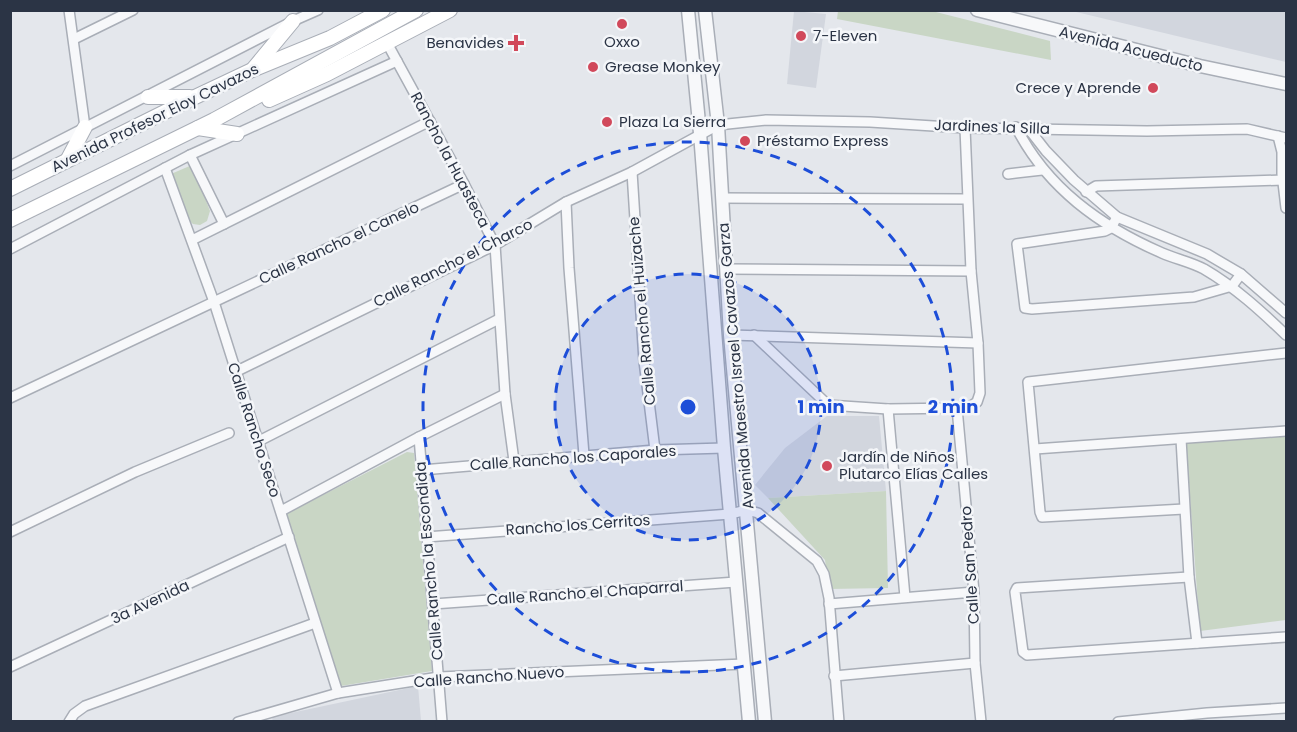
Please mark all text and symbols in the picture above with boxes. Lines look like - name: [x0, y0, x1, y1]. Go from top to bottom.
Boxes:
- marker: Oxxo: [615, 17, 629, 31]
- street label: Avenida Acueducto: [1057, 20, 1205, 77]
- place label: 7-Eleven: [813, 25, 877, 46]
- marker: 7-Eleven: [794, 29, 808, 43]
- place label: Oxxo: [604, 31, 640, 52]
- place label: Benavides: [426, 32, 504, 53]
- marker: Benavides: [509, 36, 523, 50]
- place label: Grease Monkey: [605, 56, 721, 77]
- street label: Avenida Profesor Eloy Cavazos: [47, 58, 262, 177]
- marker: Grease Monkey: [586, 60, 600, 74]
- place label: Crece y Aprende: [1015, 77, 1141, 98]
- marker: Crece y Aprende: [1146, 81, 1160, 95]
- street label: Rancho la Huasteca: [406, 88, 495, 231]
- place label: Plaza La Sierra: [619, 111, 726, 132]
- street label: Jardines la Silla: [934, 114, 1050, 139]
- marker: Plaza La Sierra: [600, 115, 614, 129]
- place label: Préstamo Express: [757, 130, 889, 151]
- marker: Préstamo Express: [738, 134, 752, 148]
- street label: Calle Rancho el Canelo: [255, 196, 422, 289]
- street label: Calle Rancho el Charco: [370, 213, 536, 312]
- street label: Calle Rancho el Huizache: [623, 216, 660, 406]
- street label: Avenida Maestro Israel Cavazos Garza: [713, 222, 758, 510]
- street label: Calle Rancho Seco: [223, 360, 286, 500]
- text: 1 min: [797, 394, 845, 419]
- text: 2 min: [928, 394, 978, 419]
- centre of rings: [678, 397, 698, 417]
- street label: Calle Rancho los Caporales: [469, 440, 677, 475]
- place label: Jardín de Niños Plutarco Elías Calles: [839, 446, 988, 484]
- marker: Jardín de Niños Plutarco Elías Calles: [820, 459, 834, 473]
- street label: Calle Rancho la Escondida: [409, 461, 448, 661]
- street label: Calle San Pedro: [955, 505, 984, 625]
- street label: Rancho los Cerritos: [505, 509, 651, 540]
- street label: 3a Avenida: [107, 574, 192, 629]
- street label: Calle Rancho el Chaparral: [486, 575, 684, 610]
- street label: Calle Rancho Nuevo: [413, 661, 565, 692]

